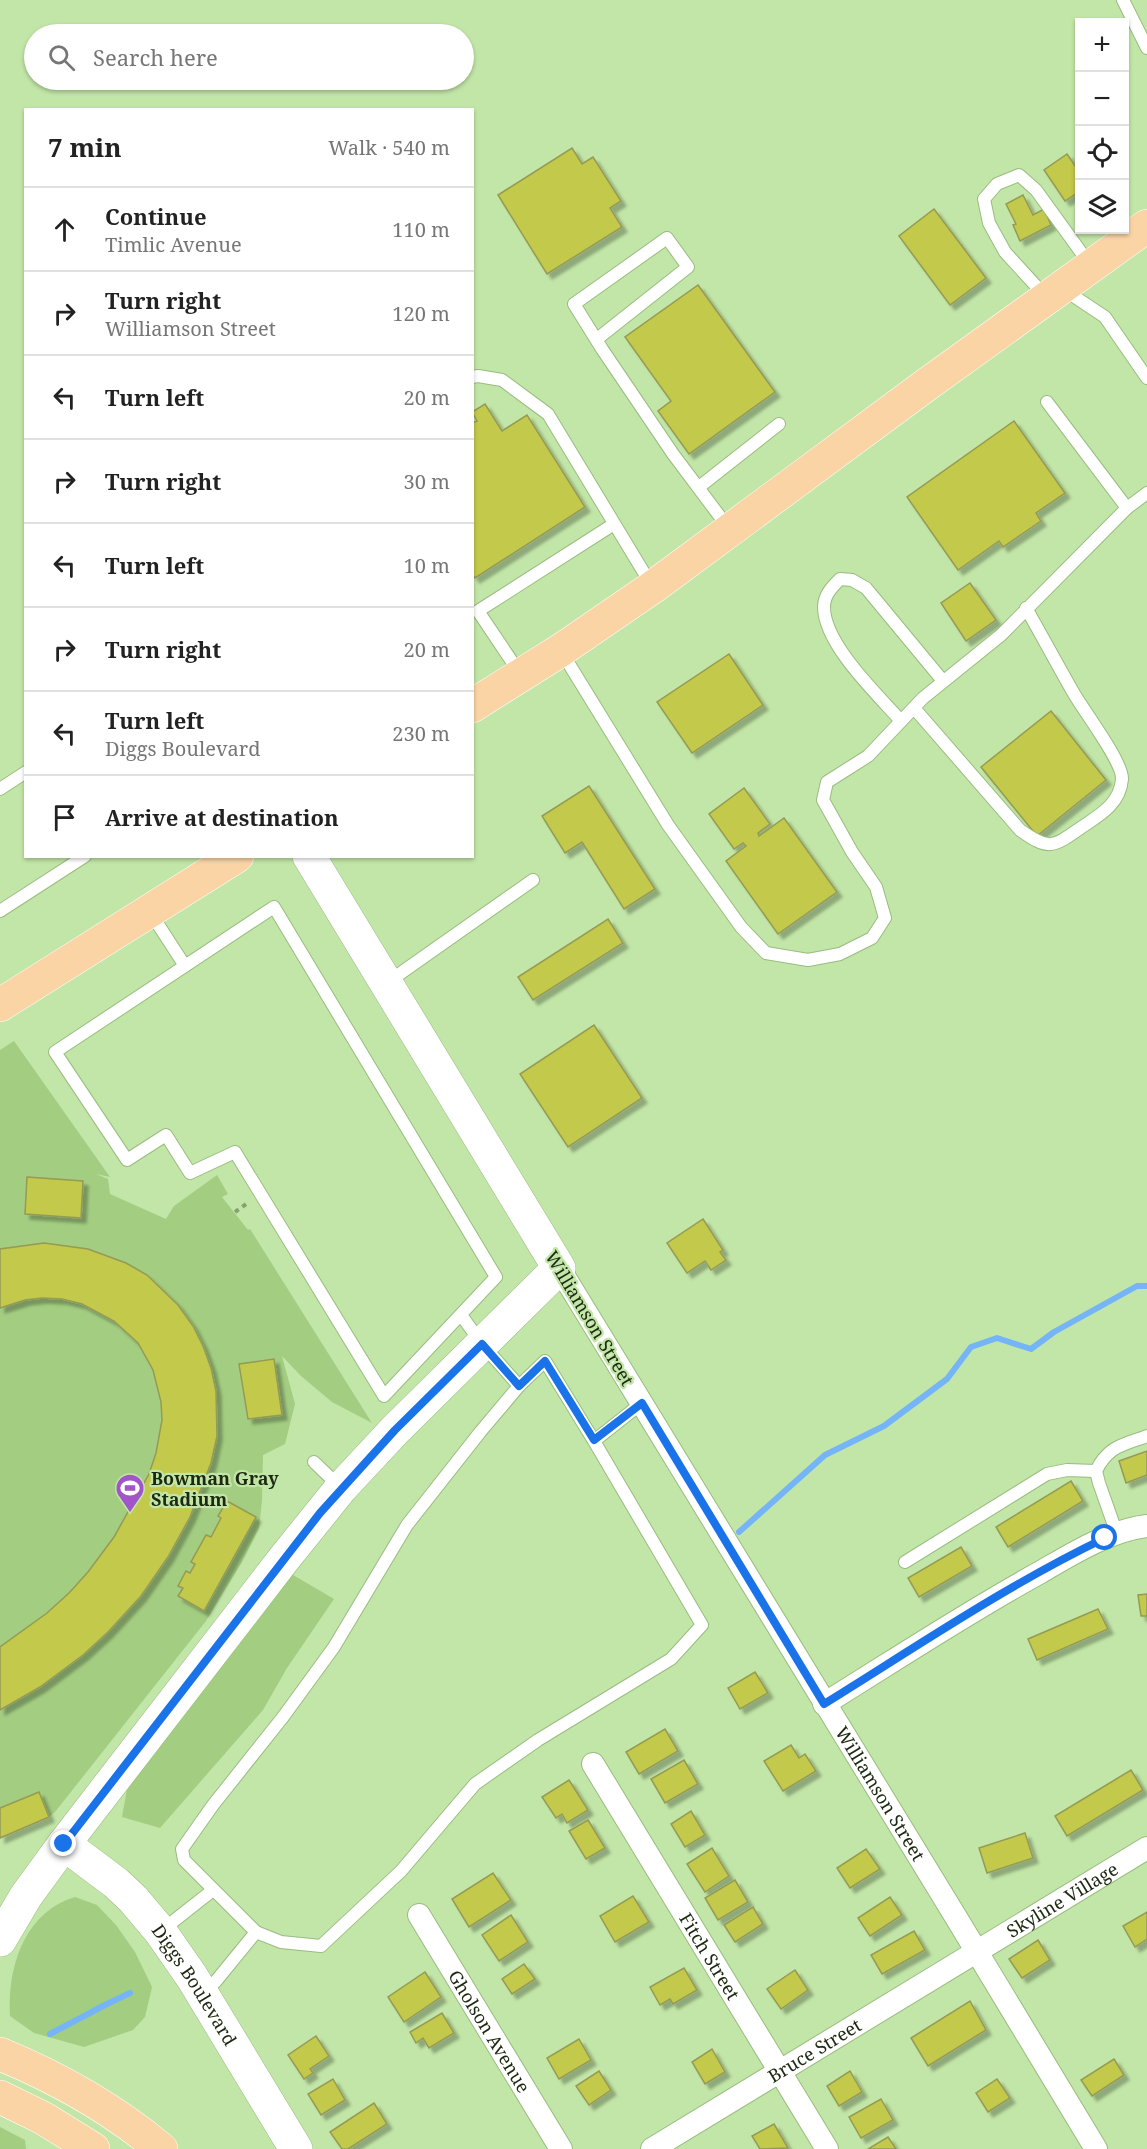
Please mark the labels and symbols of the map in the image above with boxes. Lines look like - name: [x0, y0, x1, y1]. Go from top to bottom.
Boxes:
- street label: Williamson Street: [540, 1246, 640, 1390]
- place label: Bowman Gray Stadium: [151, 1466, 279, 1511]
- sports icon: Bowman Gray Stadium: [114, 1472, 146, 1514]
- route start: [1091, 1524, 1117, 1550]
- street label: Williamson Street: [830, 1722, 931, 1865]
- route end: [50, 1830, 76, 1856]
- street label: Skyline Village: [1002, 1857, 1122, 1943]
- street label: Fitch Street: [674, 1908, 746, 2004]
- street label: Diggs Boulevard: [147, 1919, 243, 2050]
- street label: Gholson Avenue: [443, 1965, 536, 2097]
- street label: Bruce Street: [763, 2013, 865, 2088]

